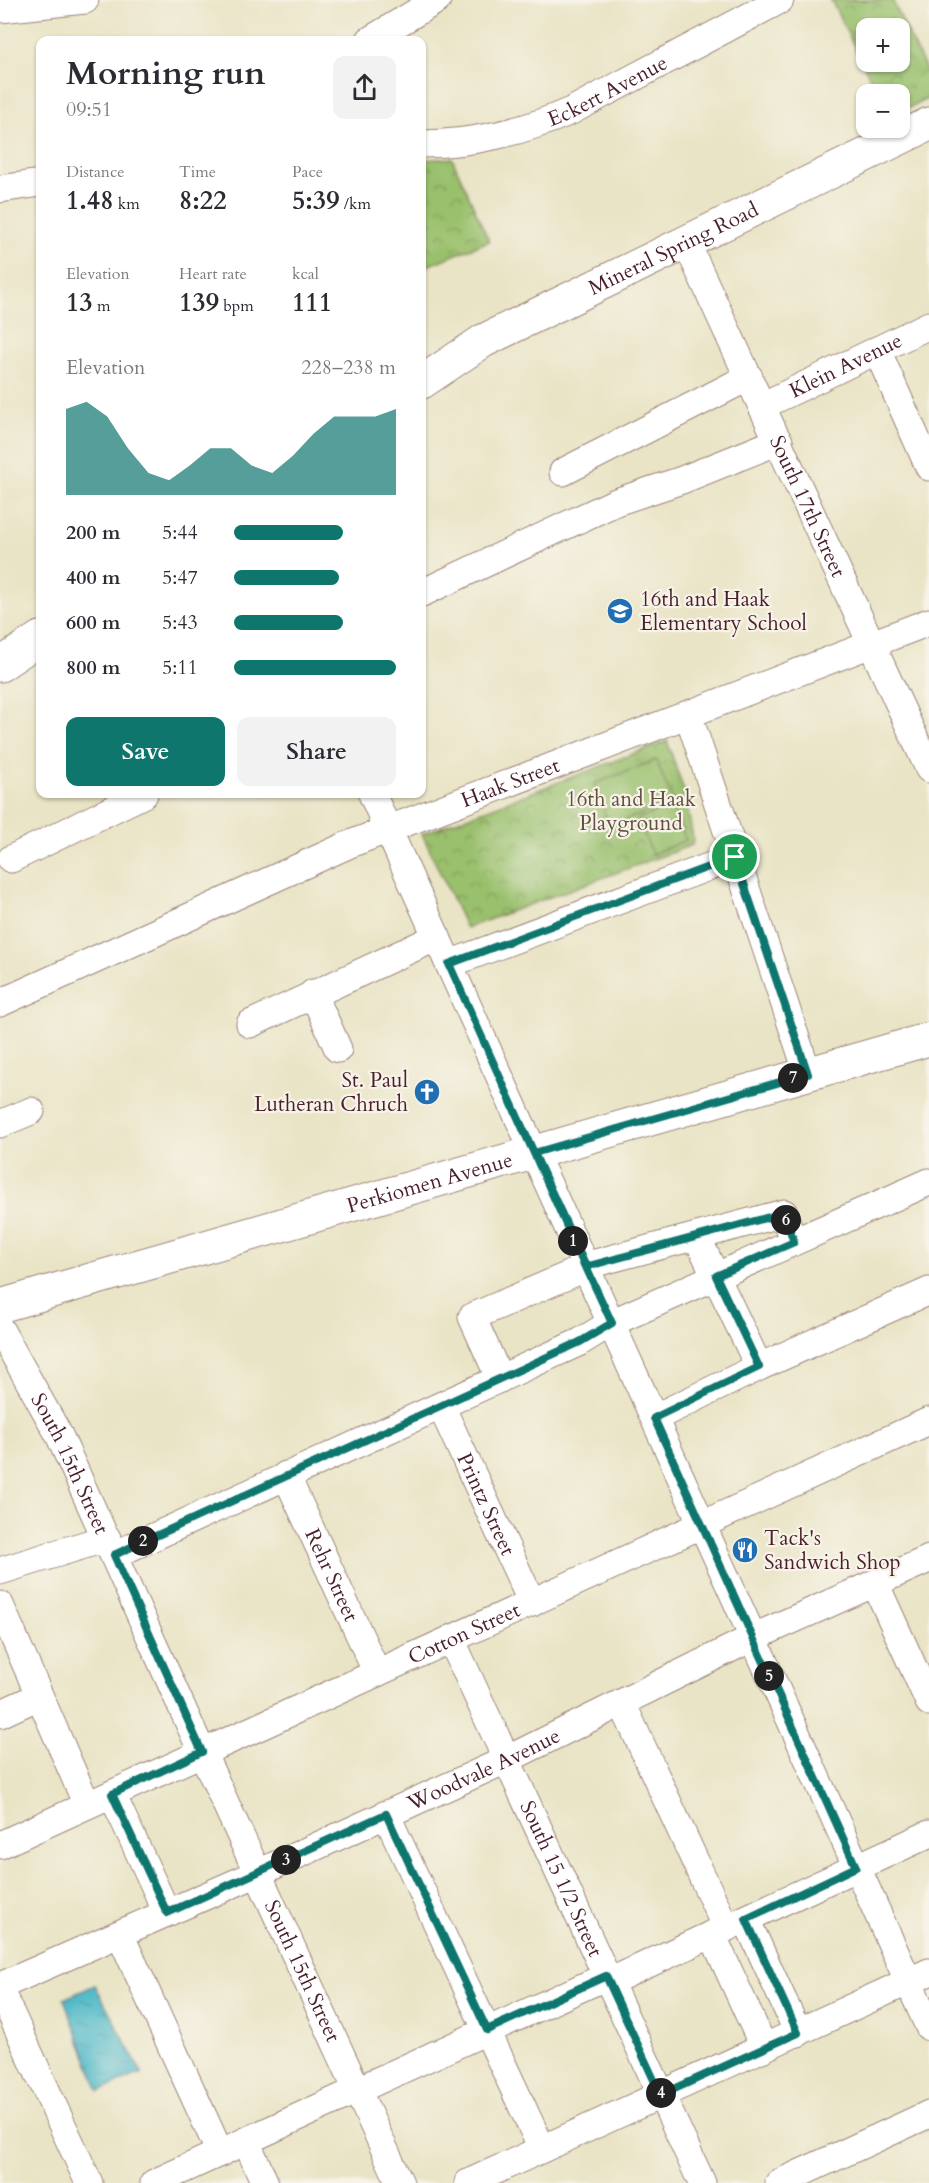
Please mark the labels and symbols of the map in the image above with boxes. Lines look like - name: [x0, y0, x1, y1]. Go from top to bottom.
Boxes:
- street label: Eckert Avenue: [543, 48, 672, 134]
- street label: Mineral Spring Road: [583, 195, 763, 302]
- street label: Klein Avenue: [784, 326, 907, 405]
- street label: South 17th Street: [763, 431, 853, 582]
- place label: 16th and Haak Elementary School: [640, 585, 807, 638]
- school or university icon: 16th and Haak Elementary School: [605, 596, 635, 626]
- street label: Haak Street: [457, 750, 564, 815]
- park label: 16th and Haak Playground: [566, 785, 697, 838]
- pin: [709, 831, 760, 882]
- pin: 7: [778, 1063, 808, 1093]
- place label: St. Paul Lutheran Chruch: [254, 1066, 408, 1119]
- church icon: St. Paul Lutheran Chruch: [412, 1077, 442, 1107]
- street label: Perkiomen Avenue: [343, 1145, 516, 1220]
- pin: 6: [771, 1205, 801, 1235]
- pin: 1: [558, 1226, 588, 1256]
- street label: South 15th Street: [24, 1388, 116, 1539]
- street label: Printz Street: [450, 1448, 523, 1560]
- street label: Rehr Street: [298, 1524, 366, 1627]
- place label: Tack's Sandwich Shop: [764, 1524, 901, 1577]
- pin: 2: [128, 1526, 158, 1556]
- restaurant icon: Tack's Sandwich Shop: [730, 1535, 760, 1565]
- street label: Cotton Street: [403, 1595, 525, 1671]
- pin: 5: [754, 1661, 784, 1691]
- street label: Woodvale Avenue: [402, 1721, 565, 1818]
- street label: South 15 1/2 Street: [513, 1796, 610, 1962]
- pin: 3: [271, 1845, 301, 1875]
- street label: South 15th Street: [257, 1895, 348, 2047]
- pin: 4: [646, 2078, 676, 2108]

